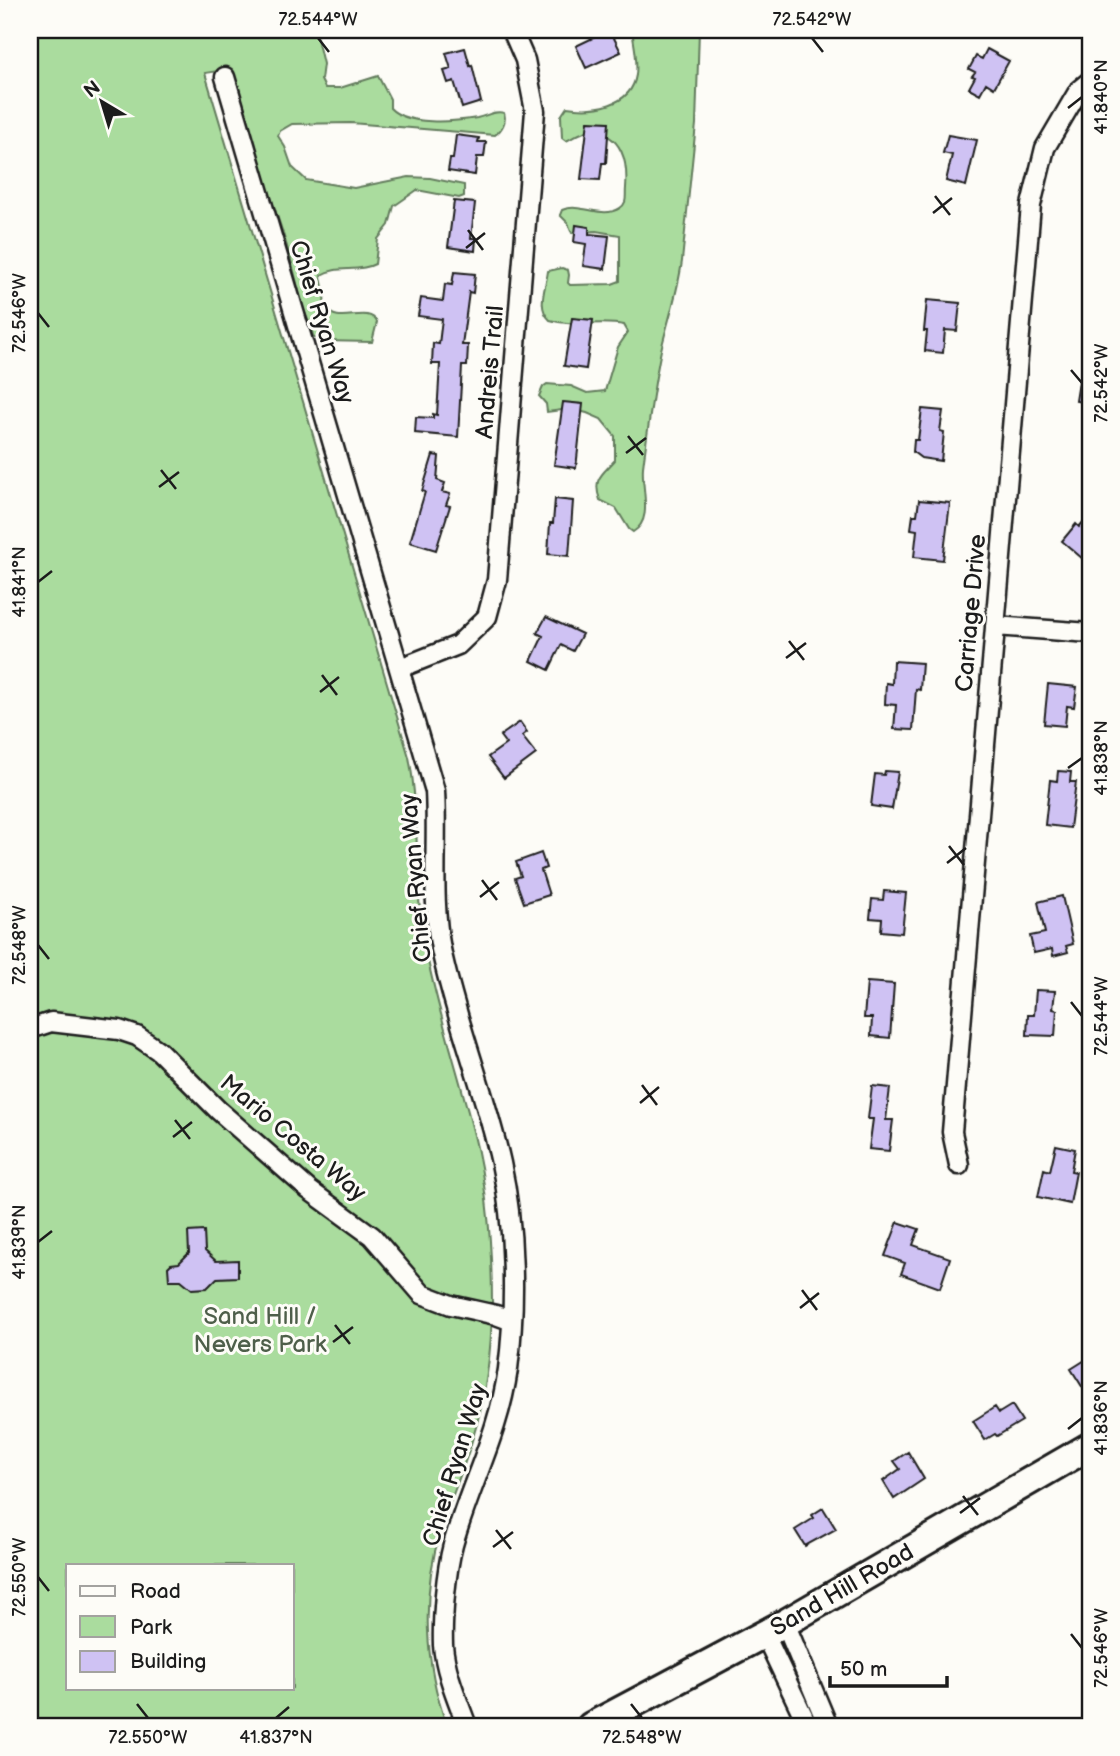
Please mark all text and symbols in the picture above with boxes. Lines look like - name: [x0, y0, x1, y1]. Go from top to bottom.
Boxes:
- text: 72.544°W: [278, 9, 358, 30]
- text: 72.542°W: [772, 9, 852, 30]
- text: 41.840°N: [1091, 59, 1112, 135]
- north arrow: [66, 66, 136, 136]
- text: N: [80, 76, 105, 103]
- street label: Chief Ryan Way: [283, 237, 361, 407]
- text: 72.546°W: [9, 273, 30, 353]
- street label: Andreis Trail: [470, 304, 510, 440]
- text: 72.542°W: [1091, 343, 1112, 423]
- street label: Carriage Drive: [950, 533, 992, 693]
- text: 41.841°N: [9, 546, 30, 618]
- text: 41.838°N: [1091, 720, 1112, 796]
- street label: Chief Ryan Way: [394, 792, 438, 964]
- text: 72.548°W: [9, 905, 30, 985]
- text: 72.544°W: [1091, 976, 1112, 1056]
- street label: Mario Costa Way: [214, 1068, 372, 1208]
- text: 41.839°N: [9, 1204, 30, 1280]
- park label: Sand Hill / Nevers Park: [194, 1302, 327, 1359]
- street label: Chief Ryan Way: [416, 1380, 494, 1550]
- text: 41.836°N: [1091, 1380, 1112, 1456]
- text: 72.550°W: [9, 1537, 30, 1616]
- street label: Sand Hill Road: [765, 1537, 919, 1643]
- legend: [66, 1564, 294, 1690]
- text: Road: [130, 1579, 181, 1604]
- text: 72.546°W: [1091, 1608, 1112, 1688]
- text: Park: [130, 1615, 173, 1640]
- scale bar: [830, 1644, 947, 1688]
- text: Building: [130, 1649, 206, 1674]
- text: 50 m: [840, 1657, 887, 1682]
- text: 72.550°W: [109, 1727, 188, 1748]
- text: 41.837°N: [239, 1727, 313, 1748]
- text: 72.548°W: [602, 1727, 682, 1748]

